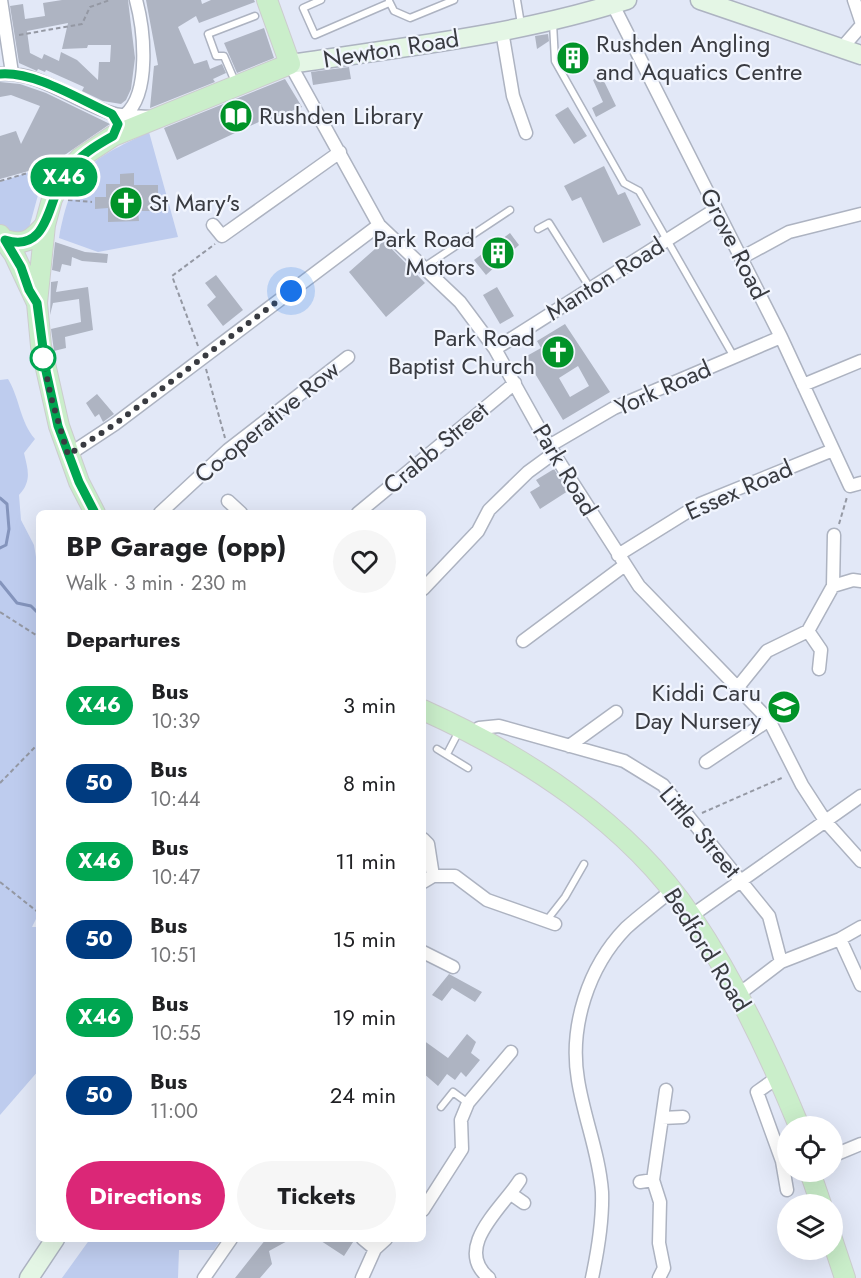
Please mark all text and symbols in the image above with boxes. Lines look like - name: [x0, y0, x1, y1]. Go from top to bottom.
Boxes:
- street label: Newton Road: [320, 20, 461, 77]
- place label: Rushden Angling and Aquatics Centre: [596, 26, 802, 89]
- building icon: Rushden Angling and Aquatics Centre: [555, 40, 591, 76]
- library icon: Rushden Library: [218, 98, 254, 134]
- place label: Rushden Library: [259, 98, 424, 133]
- line badge: X46: [29, 158, 98, 196]
- text: X46: [42, 162, 86, 192]
- street label: Grove Road: [691, 182, 777, 306]
- church icon: St Mary's: [108, 185, 144, 221]
- place label: St Mary's: [149, 185, 240, 220]
- place label: Park Road Motors: [373, 221, 475, 284]
- street label: Manton Road: [539, 228, 671, 329]
- building icon: Park Road Motors: [480, 235, 516, 271]
- your location: [276, 276, 306, 306]
- place label: Park Road Baptist Church: [388, 320, 535, 383]
- church icon: Park Road Baptist Church: [540, 334, 576, 370]
- unlabelled marker: [30, 345, 56, 371]
- street label: York Road: [609, 351, 716, 424]
- street label: Co-operative Row: [187, 352, 347, 491]
- street label: Crabb Street: [375, 393, 496, 502]
- street label: Park Road: [524, 417, 607, 522]
- street label: Essex Road: [680, 450, 798, 529]
- text: BP Garage (opp): [66, 526, 287, 567]
- button: heart: [333, 530, 396, 593]
- text: Walk · 3 min · 230 m: [66, 569, 247, 598]
- text: Departures: [66, 623, 180, 655]
- text: Bus: [151, 675, 188, 707]
- place label: Kiddi Caru Day Nursery: [635, 675, 761, 738]
- text: 3 min: [343, 689, 396, 721]
- school or university icon: Kiddi Caru Day Nursery: [766, 689, 802, 725]
- text: X46: [78, 690, 121, 720]
- text: 10:39: [151, 707, 201, 736]
- text: Bus: [150, 753, 187, 785]
- text: 8 min: [343, 767, 396, 799]
- text: 50: [85, 768, 113, 798]
- street label: Little Street: [651, 778, 750, 886]
- text: 10:44: [150, 785, 200, 814]
- text: Bus: [151, 831, 188, 863]
- text: 11 min: [335, 845, 396, 877]
- text: X46: [78, 846, 121, 876]
- text: 10:47: [151, 863, 200, 892]
- street label: Bedford Road: [655, 881, 759, 1018]
- text: Bus: [150, 909, 187, 941]
- text: 15 min: [333, 923, 396, 955]
- text: 50: [85, 924, 113, 954]
- text: 10:51: [150, 941, 197, 970]
- text: Bus: [151, 987, 188, 1019]
- text: 19 min: [332, 1001, 396, 1033]
- text: X46: [78, 1002, 121, 1032]
- text: 10:55: [151, 1019, 201, 1048]
- text: Bus: [150, 1065, 187, 1097]
- text: 24 min: [330, 1079, 396, 1111]
- text: 50: [85, 1080, 113, 1110]
- text: 11:00: [150, 1097, 198, 1126]
- map controls: [777, 1116, 843, 1260]
- button: locate: [777, 1116, 843, 1182]
- button: Directions: [66, 1161, 225, 1230]
- button: Tickets: [237, 1161, 396, 1230]
- button: layers: [777, 1194, 843, 1260]

